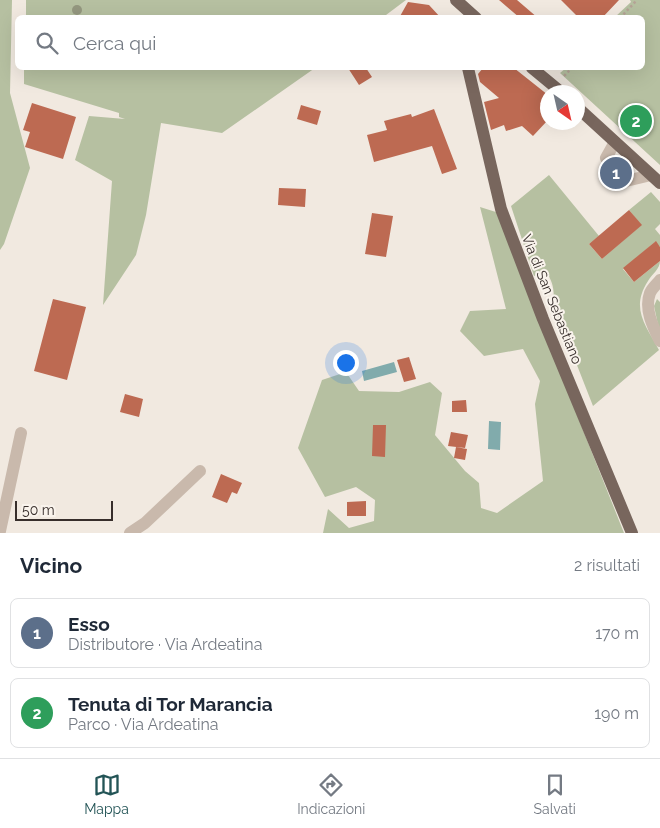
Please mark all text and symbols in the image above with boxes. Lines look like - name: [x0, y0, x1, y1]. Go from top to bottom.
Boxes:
- search box: [15, 15, 645, 70]
- icon: search: [33, 29, 61, 57]
- text: Cerca qui: [73, 32, 156, 54]
- north arrow: [540, 85, 585, 130]
- pin: 2: [620, 102, 652, 140]
- pin: 1: [600, 154, 632, 192]
- street label: Via di San Sebastiano: [519, 232, 585, 366]
- your location: [333, 350, 359, 376]
- scale bar: [15, 498, 112, 521]
- text: 50 m: [22, 502, 55, 518]
- text: Vicino: [20, 553, 82, 578]
- text: 2 risultati: [574, 556, 640, 575]
- text: Esso: [68, 613, 110, 635]
- text: 1: [33, 624, 41, 643]
- text: 170 m: [595, 624, 639, 643]
- text: Distributore · Via Ardeatina: [68, 635, 262, 654]
- text: Tenuta di Tor Marancia: [68, 693, 273, 715]
- text: 2: [32, 704, 42, 723]
- text: 190 m: [594, 704, 639, 723]
- text: Parco · Via Ardeatina: [68, 715, 219, 734]
- tab: Mappa: [84, 771, 129, 817]
- tab: Indicazioni: [297, 771, 365, 817]
- tab: Salvati: [534, 771, 576, 817]

